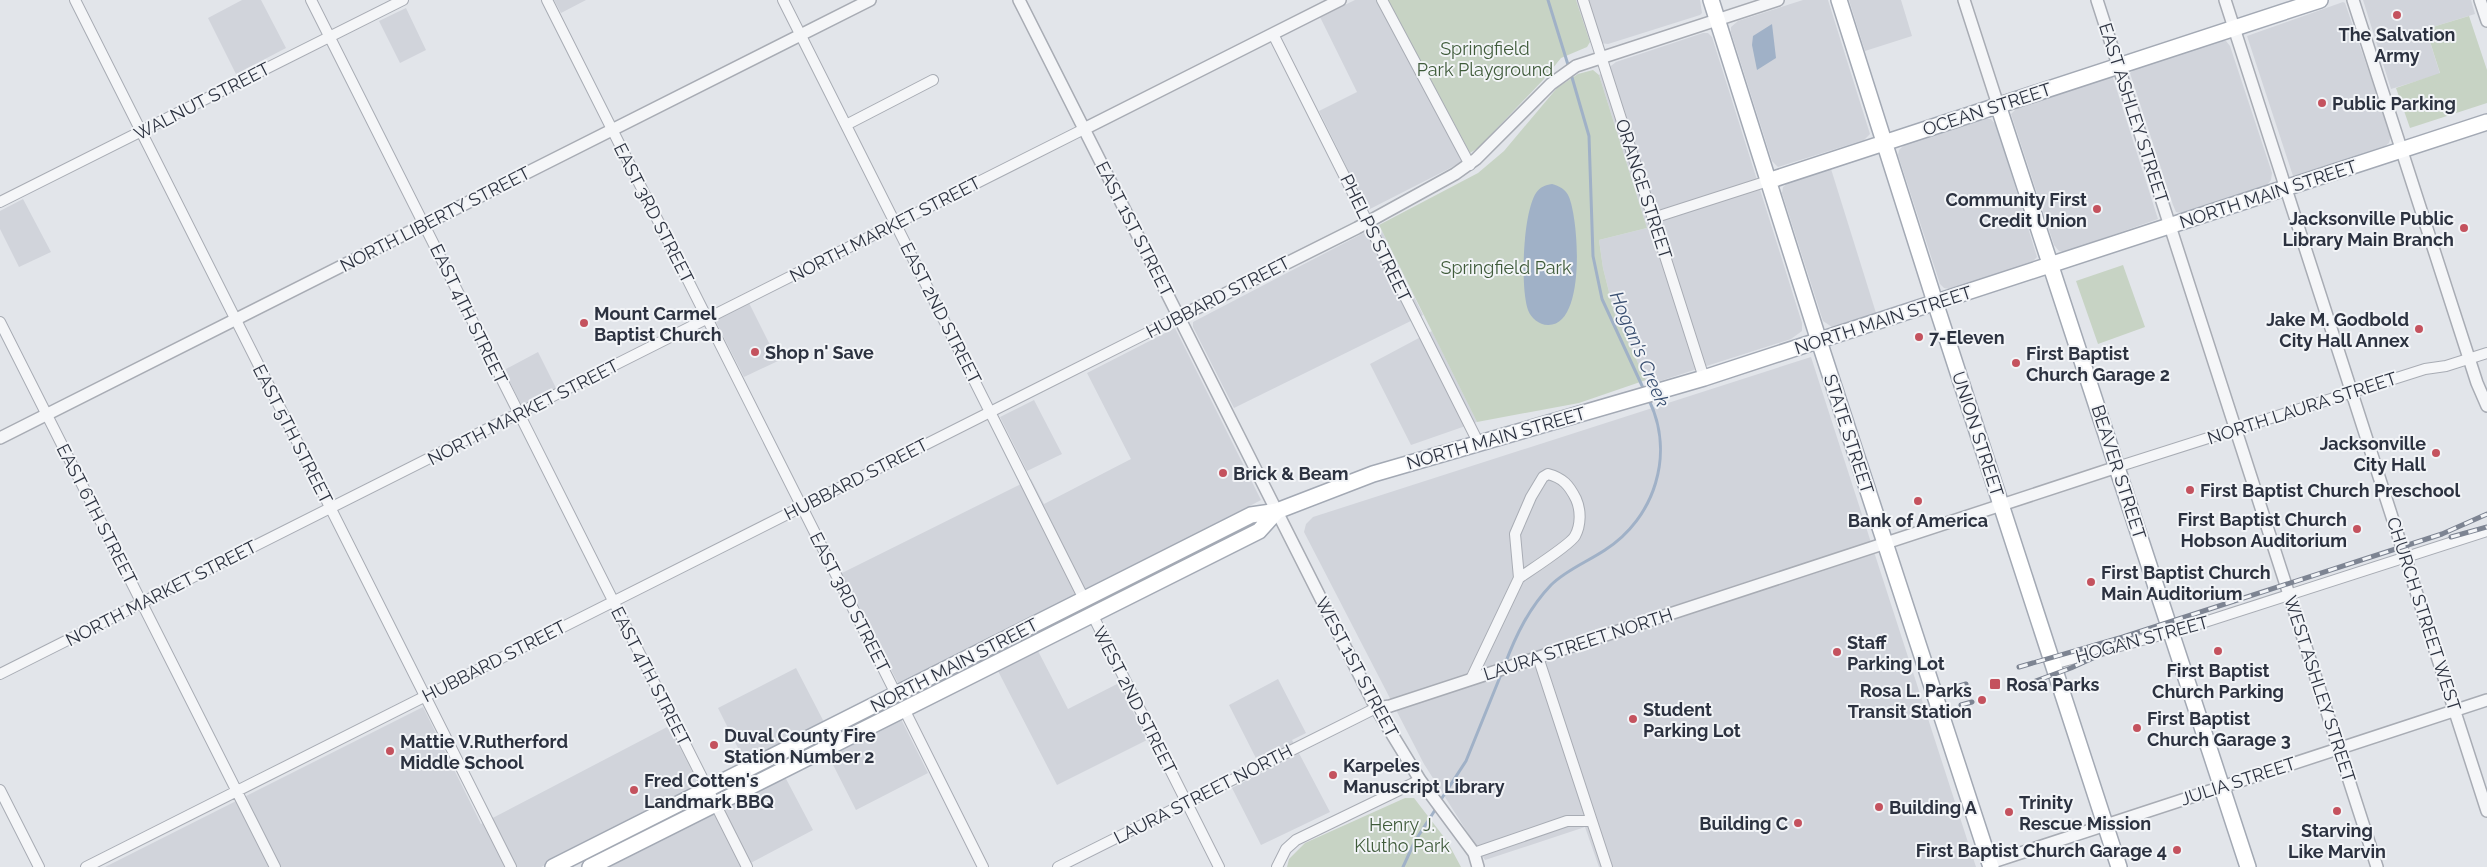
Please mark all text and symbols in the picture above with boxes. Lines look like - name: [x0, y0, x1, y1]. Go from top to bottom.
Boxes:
- marker: The Salvation Army: [2391, 9, 2403, 21]
- street label: EAST ASHLEY STREET: [2095, 20, 2173, 206]
- place label: The Salvation Army: [2339, 24, 2455, 66]
- park label: Springfield Park Playground: [1417, 38, 1553, 80]
- street label: WALNUT STREET: [131, 58, 273, 144]
- street label: OCEAN STREET: [1920, 78, 2054, 140]
- place label: Public Parking: [2332, 93, 2456, 114]
- marker: Public Parking: [2316, 97, 2328, 109]
- street label: ORANGE STREET: [1611, 116, 1677, 262]
- street label: EAST 3RD STREET: [610, 140, 698, 287]
- street label: NORTH MAIN STREET: [2177, 155, 2359, 233]
- street label: EAST 1ST STREET: [1092, 158, 1178, 300]
- street label: NORTH LIBERTY STREET: [336, 162, 534, 276]
- street label: PHELPS STREET: [1336, 171, 1416, 305]
- street label: NORTH MARKET STREET: [786, 172, 984, 286]
- place label: Community First Credit Union: [1945, 189, 2087, 231]
- marker: Community First Credit Union: [2091, 203, 2103, 215]
- place label: Jacksonville Public Library Main Branch: [2283, 208, 2454, 250]
- marker: Jacksonville Public Library Main Branch: [2458, 222, 2470, 234]
- street label: EAST 2ND STREET: [896, 239, 986, 387]
- street label: EAST 4TH STREET: [426, 241, 512, 387]
- street label: HUBBARD STREET: [1143, 252, 1293, 342]
- park label: Springfield Park: [1441, 257, 1572, 278]
- street label: NORTH MAIN STREET: [1792, 281, 1974, 359]
- water label: Hogan's Creek: [1606, 288, 1674, 410]
- place label: Mount Carmel Baptist Church: [594, 303, 722, 345]
- place label: Jake M. Godbold City Hall Annex: [2266, 309, 2409, 351]
- marker: Mount Carmel Baptist Church: [578, 317, 590, 329]
- marker: Jake M. Godbold City Hall Annex: [2413, 323, 2425, 335]
- place label: 7-Eleven: [1929, 327, 2005, 348]
- marker: 7-Eleven: [1913, 331, 1925, 343]
- place label: Shop n' Save: [765, 342, 874, 363]
- place label: First Baptist Church Garage 2: [2026, 343, 2170, 385]
- marker: Shop n' Save: [749, 346, 761, 358]
- street label: NORTH MARKET STREET: [424, 355, 622, 469]
- marker: First Baptist Church Garage 2: [2010, 357, 2022, 369]
- street label: EAST 5TH STREET: [249, 361, 337, 507]
- street label: NORTH LAURA STREET: [2205, 367, 2399, 449]
- street label: UNION STREET: [1948, 369, 2008, 499]
- street label: STATE STREET: [1820, 371, 1878, 497]
- street label: NORTH MAIN STREET: [1404, 402, 1588, 474]
- street label: BEAVER STREET: [2087, 402, 2151, 542]
- place label: Jacksonville City Hall: [2320, 433, 2426, 475]
- street label: HUBBARD STREET: [781, 434, 931, 524]
- street label: EAST 6TH STREET: [52, 440, 142, 588]
- marker: Jacksonville City Hall: [2430, 447, 2442, 459]
- place label: Brick & Beam: [1233, 463, 1349, 484]
- marker: Brick & Beam: [1217, 467, 1229, 479]
- place label: First Baptist Church Preschool: [2200, 480, 2461, 501]
- marker: First Baptist Church Preschool: [2184, 484, 2196, 496]
- marker: Bank of America: [1912, 495, 1924, 507]
- place label: First Baptist Church Hobson Auditorium: [2177, 509, 2347, 551]
- place label: Bank of America: [1848, 510, 1988, 531]
- street label: CHURCH STREET WEST: [2383, 514, 2465, 714]
- marker: First Baptist Church Hobson Auditorium: [2351, 523, 2363, 535]
- street label: EAST 3RD STREET: [806, 529, 894, 676]
- street label: NORTH MARKET STREET: [62, 536, 260, 650]
- place label: First Baptist Church Main Auditorium: [2101, 562, 2271, 604]
- marker: First Baptist Church Main Auditorium: [2085, 576, 2097, 588]
- street label: WEST 1ST STREET: [1311, 593, 1403, 741]
- street label: WEST ASHLEY STREET: [2280, 593, 2360, 785]
- street label: EAST 4TH STREET: [607, 603, 695, 749]
- street label: LAURA STREET NORTH: [1481, 603, 1675, 685]
- street label: HOGAN STREET: [2073, 611, 2211, 667]
- street label: NORTH MAIN STREET: [867, 614, 1041, 716]
- street label: HUBBARD STREET: [419, 616, 569, 706]
- street label: WEST 2ND STREET: [1089, 623, 1181, 777]
- place label: Staff Parking Lot: [1847, 632, 1945, 674]
- marker: First Baptist Church Parking: [2212, 645, 2224, 657]
- marker: Staff Parking Lot: [1831, 646, 1843, 658]
- place label: First Baptist Church Parking: [2152, 660, 2284, 702]
- place label: Rosa Parks: [2006, 674, 2099, 695]
- marker: Rosa Parks: [1988, 677, 2002, 691]
- place label: Rosa L. Parks Transit Station: [1848, 680, 1972, 722]
- marker: Rosa L. Parks Transit Station: [1976, 694, 1988, 706]
- place label: Student Parking Lot: [1643, 699, 1741, 741]
- place label: First Baptist Church Garage 3: [2147, 708, 2291, 750]
- marker: Student Parking Lot: [1627, 713, 1639, 725]
- marker: First Baptist Church Garage 3: [2131, 722, 2143, 734]
- place label: Duval County Fire Station Number 2: [724, 725, 876, 767]
- place label: Mattie V.Rutherford Middle School: [400, 731, 568, 773]
- marker: Duval County Fire Station Number 2: [708, 739, 720, 751]
- street label: LAURA STREET NORTH: [1110, 740, 1296, 848]
- marker: Mattie V.Rutherford Middle School: [384, 745, 396, 757]
- street label: JULIA STREET: [2178, 752, 2298, 810]
- place label: Karpeles Manuscript Library: [1343, 755, 1505, 797]
- marker: Karpeles Manuscript Library: [1327, 769, 1339, 781]
- place label: Fred Cotten's Landmark BBQ: [644, 770, 774, 812]
- marker: Fred Cotten's Landmark BBQ: [628, 784, 640, 796]
- place label: Trinity Rescue Mission: [2019, 792, 2151, 834]
- place label: Building A: [1889, 797, 1978, 818]
- marker: Building A: [1873, 801, 1885, 813]
- marker: Starving Like Marvin: [2331, 805, 2343, 817]
- marker: Trinity Rescue Mission: [2003, 806, 2015, 818]
- place label: Building C: [1699, 813, 1788, 834]
- park label: Henry J. Klutho Park: [1354, 814, 1450, 856]
- marker: Building C: [1792, 817, 1804, 829]
- place label: Starving Like Marvin: [2288, 820, 2386, 862]
- place label: First Baptist Church Garage 4: [1916, 840, 2167, 861]
- marker: First Baptist Church Garage 4: [2171, 844, 2183, 856]

